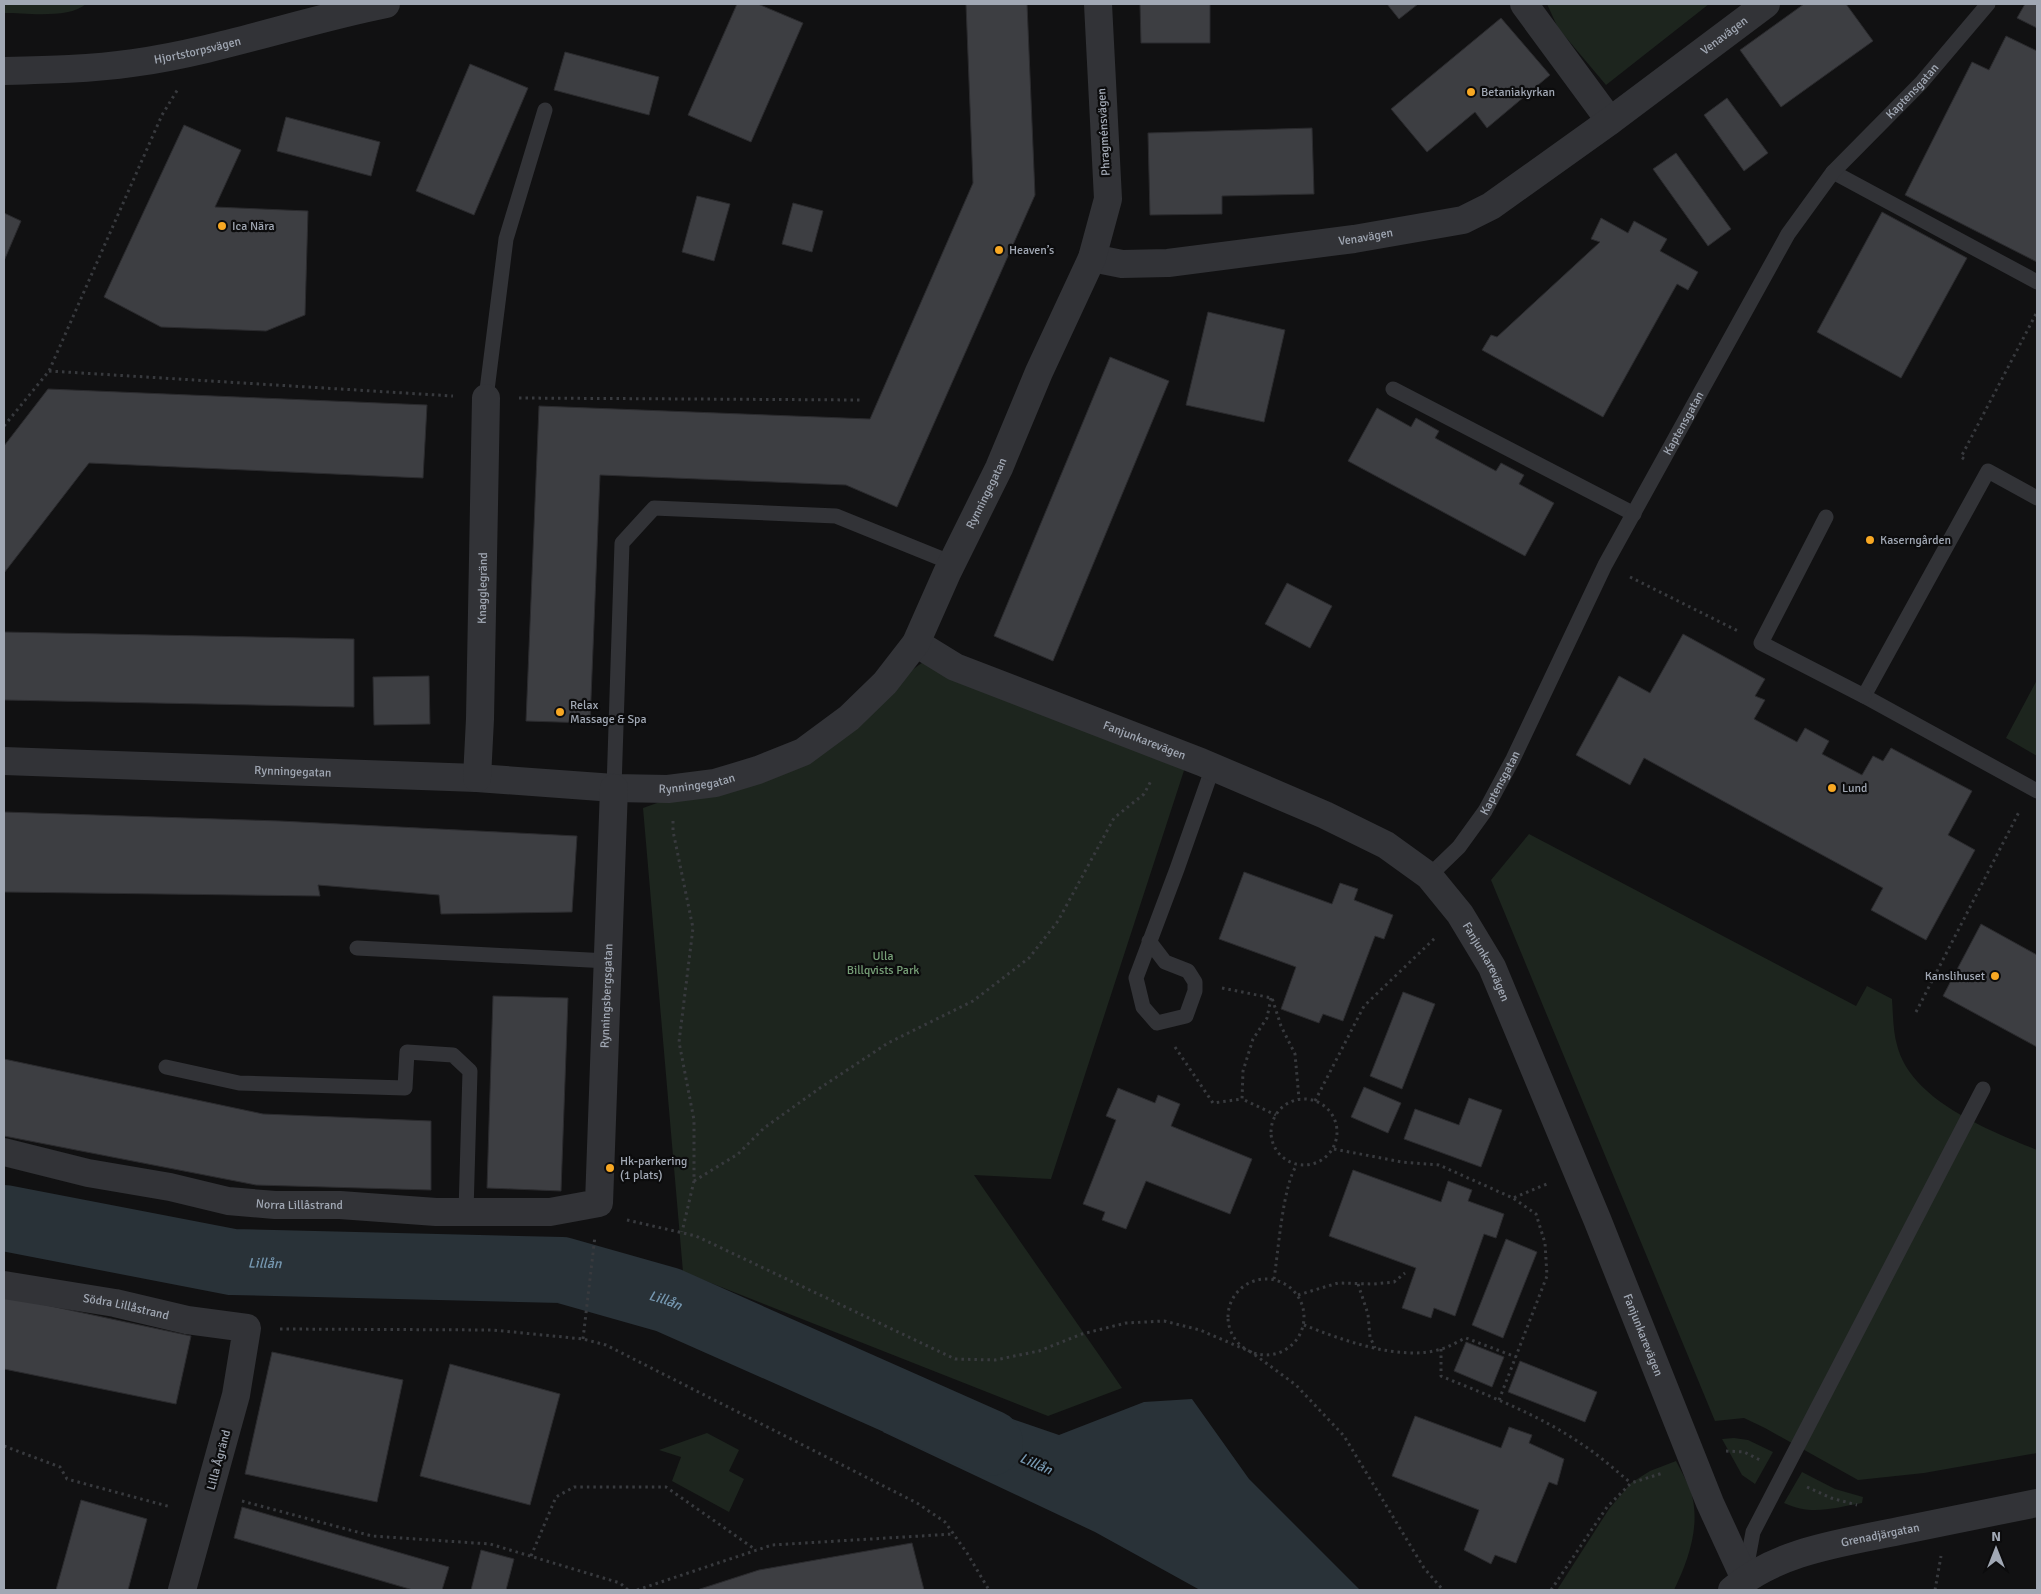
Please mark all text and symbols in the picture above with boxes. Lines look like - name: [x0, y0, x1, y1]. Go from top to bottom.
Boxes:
- street label: Venavägen: [1698, 13, 1751, 58]
- street label: Hjortstorpsvägen: [153, 33, 242, 67]
- street label: Kaptensgatan: [1882, 60, 1942, 122]
- place label: Betaniakyrkan: [1481, 85, 1555, 100]
- marker: Betaniakyrkan: [1465, 86, 1477, 98]
- street label: Phragménsvägen: [1094, 88, 1114, 176]
- place label: Ica Nära: [232, 219, 275, 234]
- marker: Ica Nära: [216, 220, 228, 232]
- street label: Venavägen: [1337, 225, 1394, 248]
- place label: Heaven’s: [1009, 243, 1054, 258]
- marker: Heaven’s: [993, 244, 1005, 256]
- street label: Kaptensgatan: [1660, 389, 1707, 458]
- street label: Rynningegatan: [963, 455, 1010, 531]
- place label: Kaserngården: [1880, 533, 1951, 548]
- marker: Kaserngården: [1864, 534, 1876, 546]
- street label: Knagglegränd: [474, 552, 491, 624]
- place label: Relax Massage & Spa: [570, 698, 647, 727]
- marker: Relax Massage & Spa: [554, 706, 566, 718]
- street label: Fanjunkarevägen: [1101, 717, 1188, 763]
- street label: Kaptensgatan: [1477, 748, 1523, 818]
- street label: Rynningegatan: [254, 762, 332, 780]
- street label: Rynningegatan: [659, 770, 737, 797]
- place label: Lund: [1842, 781, 1867, 796]
- marker: Lund: [1826, 782, 1838, 794]
- street label: Fanjunkarevägen: [1459, 919, 1513, 1004]
- street label: Rynningsbergsgatan: [597, 943, 616, 1048]
- park label: Ulla Billqvists Park: [847, 949, 919, 978]
- place label: Kanslihuset: [1925, 969, 1985, 984]
- marker: Kanslihuset: [1989, 970, 2001, 982]
- place label: Hk-parkering (1 plats): [620, 1154, 687, 1183]
- marker: Hk-parkering (1 plats): [604, 1162, 616, 1174]
- street label: Norra Lillåstrand: [255, 1196, 343, 1213]
- water label: Lillån: [248, 1254, 282, 1272]
- water label: Lillån: [647, 1287, 685, 1314]
- street label: Södra Lillåstrand: [82, 1290, 171, 1323]
- street label: Fanjunkarevägen: [1620, 1291, 1666, 1378]
- street label: Lilla Ågränd: [204, 1428, 234, 1492]
- water label: Lillån: [1017, 1449, 1055, 1479]
- street label: Grenadjärgatan: [1840, 1520, 1921, 1550]
- north arrow: [1971, 1524, 2021, 1574]
- text: N: [1991, 1528, 2001, 1545]

